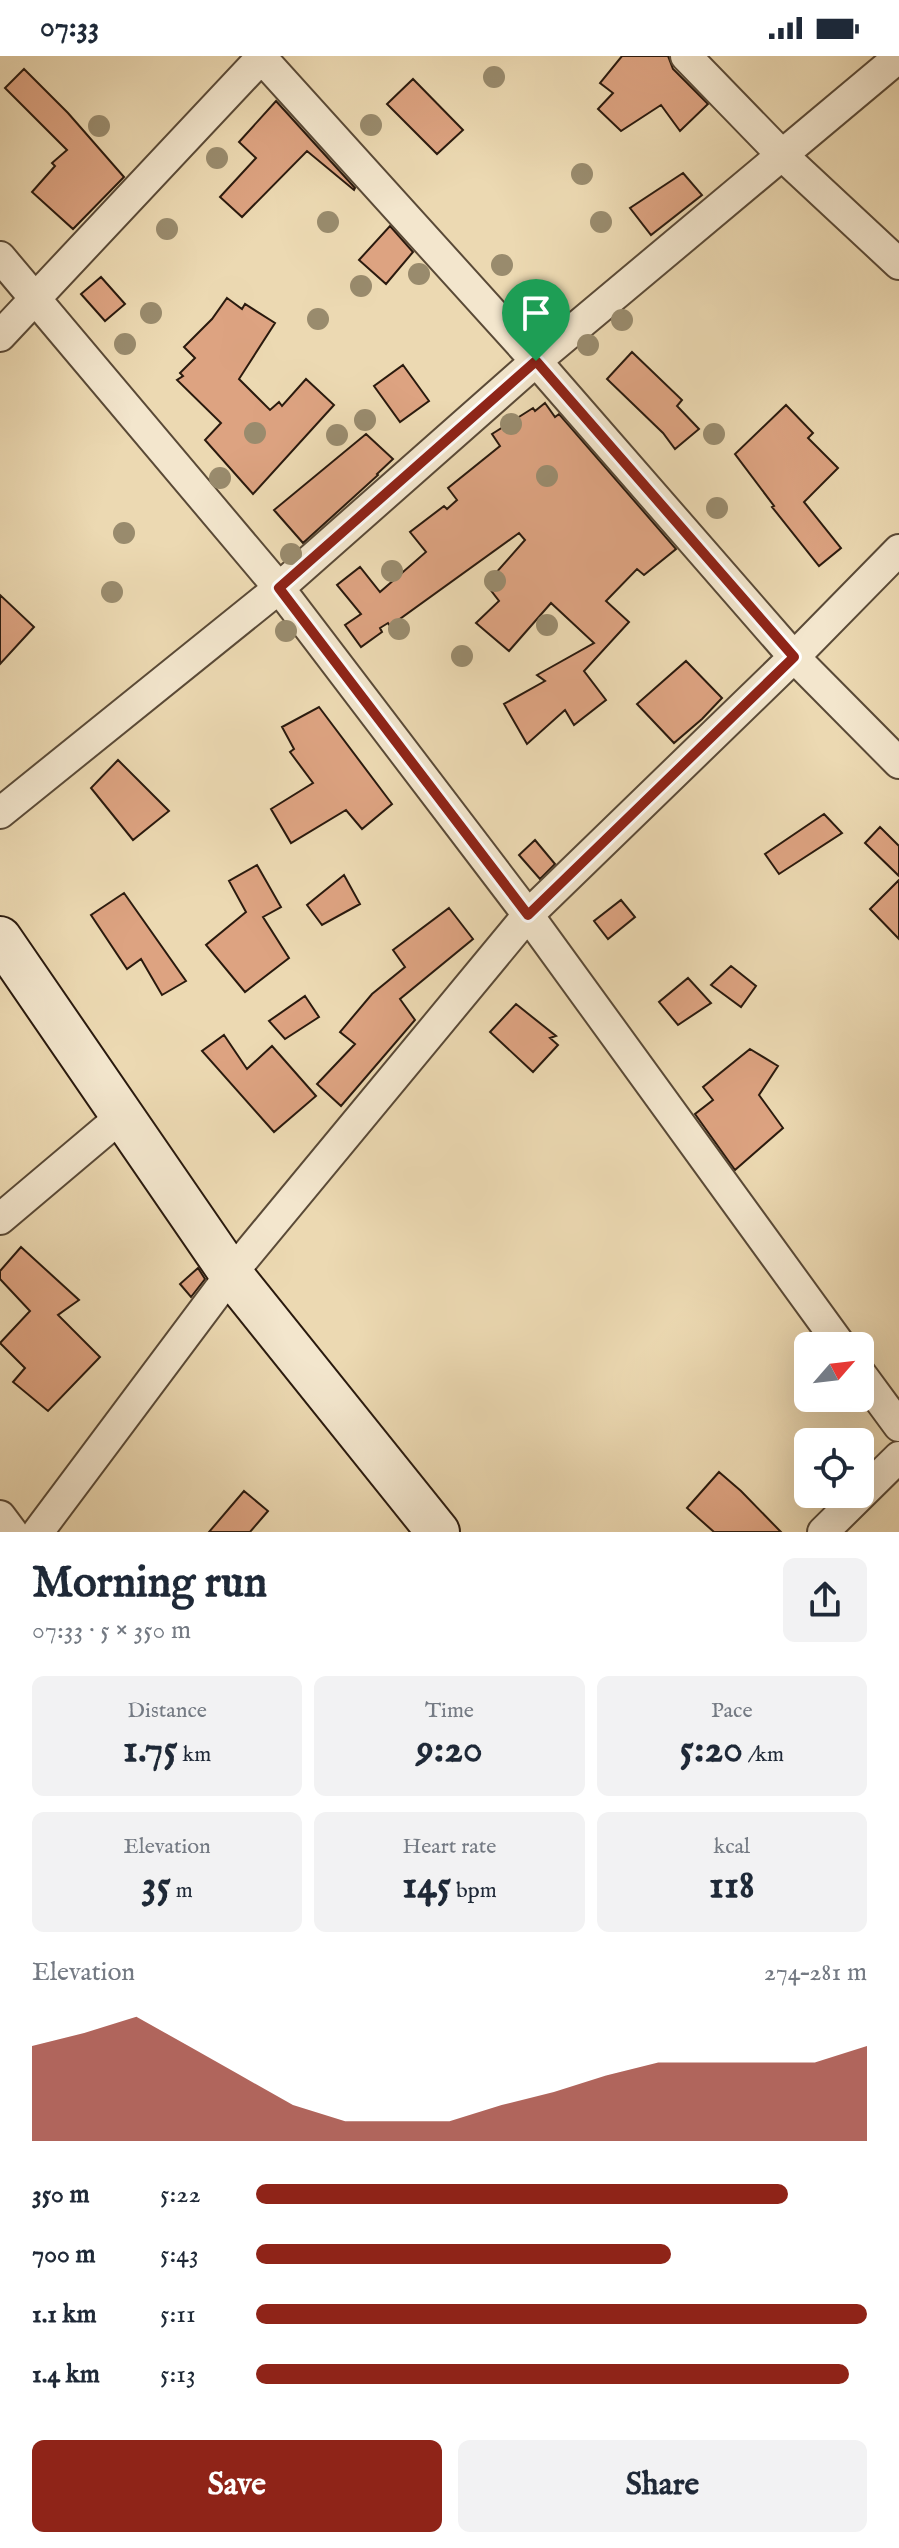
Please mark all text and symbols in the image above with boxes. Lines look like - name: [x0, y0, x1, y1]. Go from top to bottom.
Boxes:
- text: 07:33: [40, 9, 99, 47]
- pin: [502, 279, 570, 361]
- icon: arrive: [514, 291, 558, 335]
- north arrow: [794, 1332, 874, 1412]
- map controls: [794, 1332, 874, 1508]
- button: locate: [794, 1428, 874, 1508]
- text: Morning run: [32, 1556, 267, 1612]
- button: share: [783, 1558, 867, 1642]
- text: 07:33 · 5 × 350 m: [32, 1614, 191, 1647]
- text: Distance: [127, 1697, 207, 1725]
- text: Time: [425, 1697, 474, 1725]
- text: Pace: [711, 1697, 753, 1725]
- text: 1.75: [123, 1725, 178, 1776]
- text: 9:20: [416, 1725, 483, 1776]
- text: 5:20: [680, 1725, 743, 1776]
- text: km: [178, 1741, 211, 1769]
- text: /km: [743, 1741, 784, 1769]
- text: Elevation: [124, 1833, 211, 1861]
- text: Heart rate: [403, 1833, 496, 1861]
- text: kcal: [713, 1833, 750, 1861]
- text: 35: [142, 1861, 171, 1912]
- text: 145: [402, 1861, 451, 1912]
- text: 118: [709, 1861, 755, 1912]
- text: m: [171, 1877, 193, 1905]
- text: bpm: [451, 1877, 497, 1905]
- text: Elevation: [32, 1956, 135, 1989]
- text: 274–281 m: [764, 1956, 867, 1989]
- text: 350 m: [32, 2178, 90, 2211]
- text: 5:22: [160, 2178, 201, 2211]
- text: 700 m: [32, 2238, 95, 2271]
- text: 5:43: [160, 2238, 199, 2271]
- text: 1.1 km: [32, 2298, 97, 2331]
- text: 5:11: [160, 2298, 196, 2331]
- text: 1.4 km: [32, 2358, 100, 2391]
- text: 5:13: [160, 2358, 196, 2391]
- button: Save: [32, 2440, 442, 2532]
- button: Share: [458, 2440, 867, 2532]

